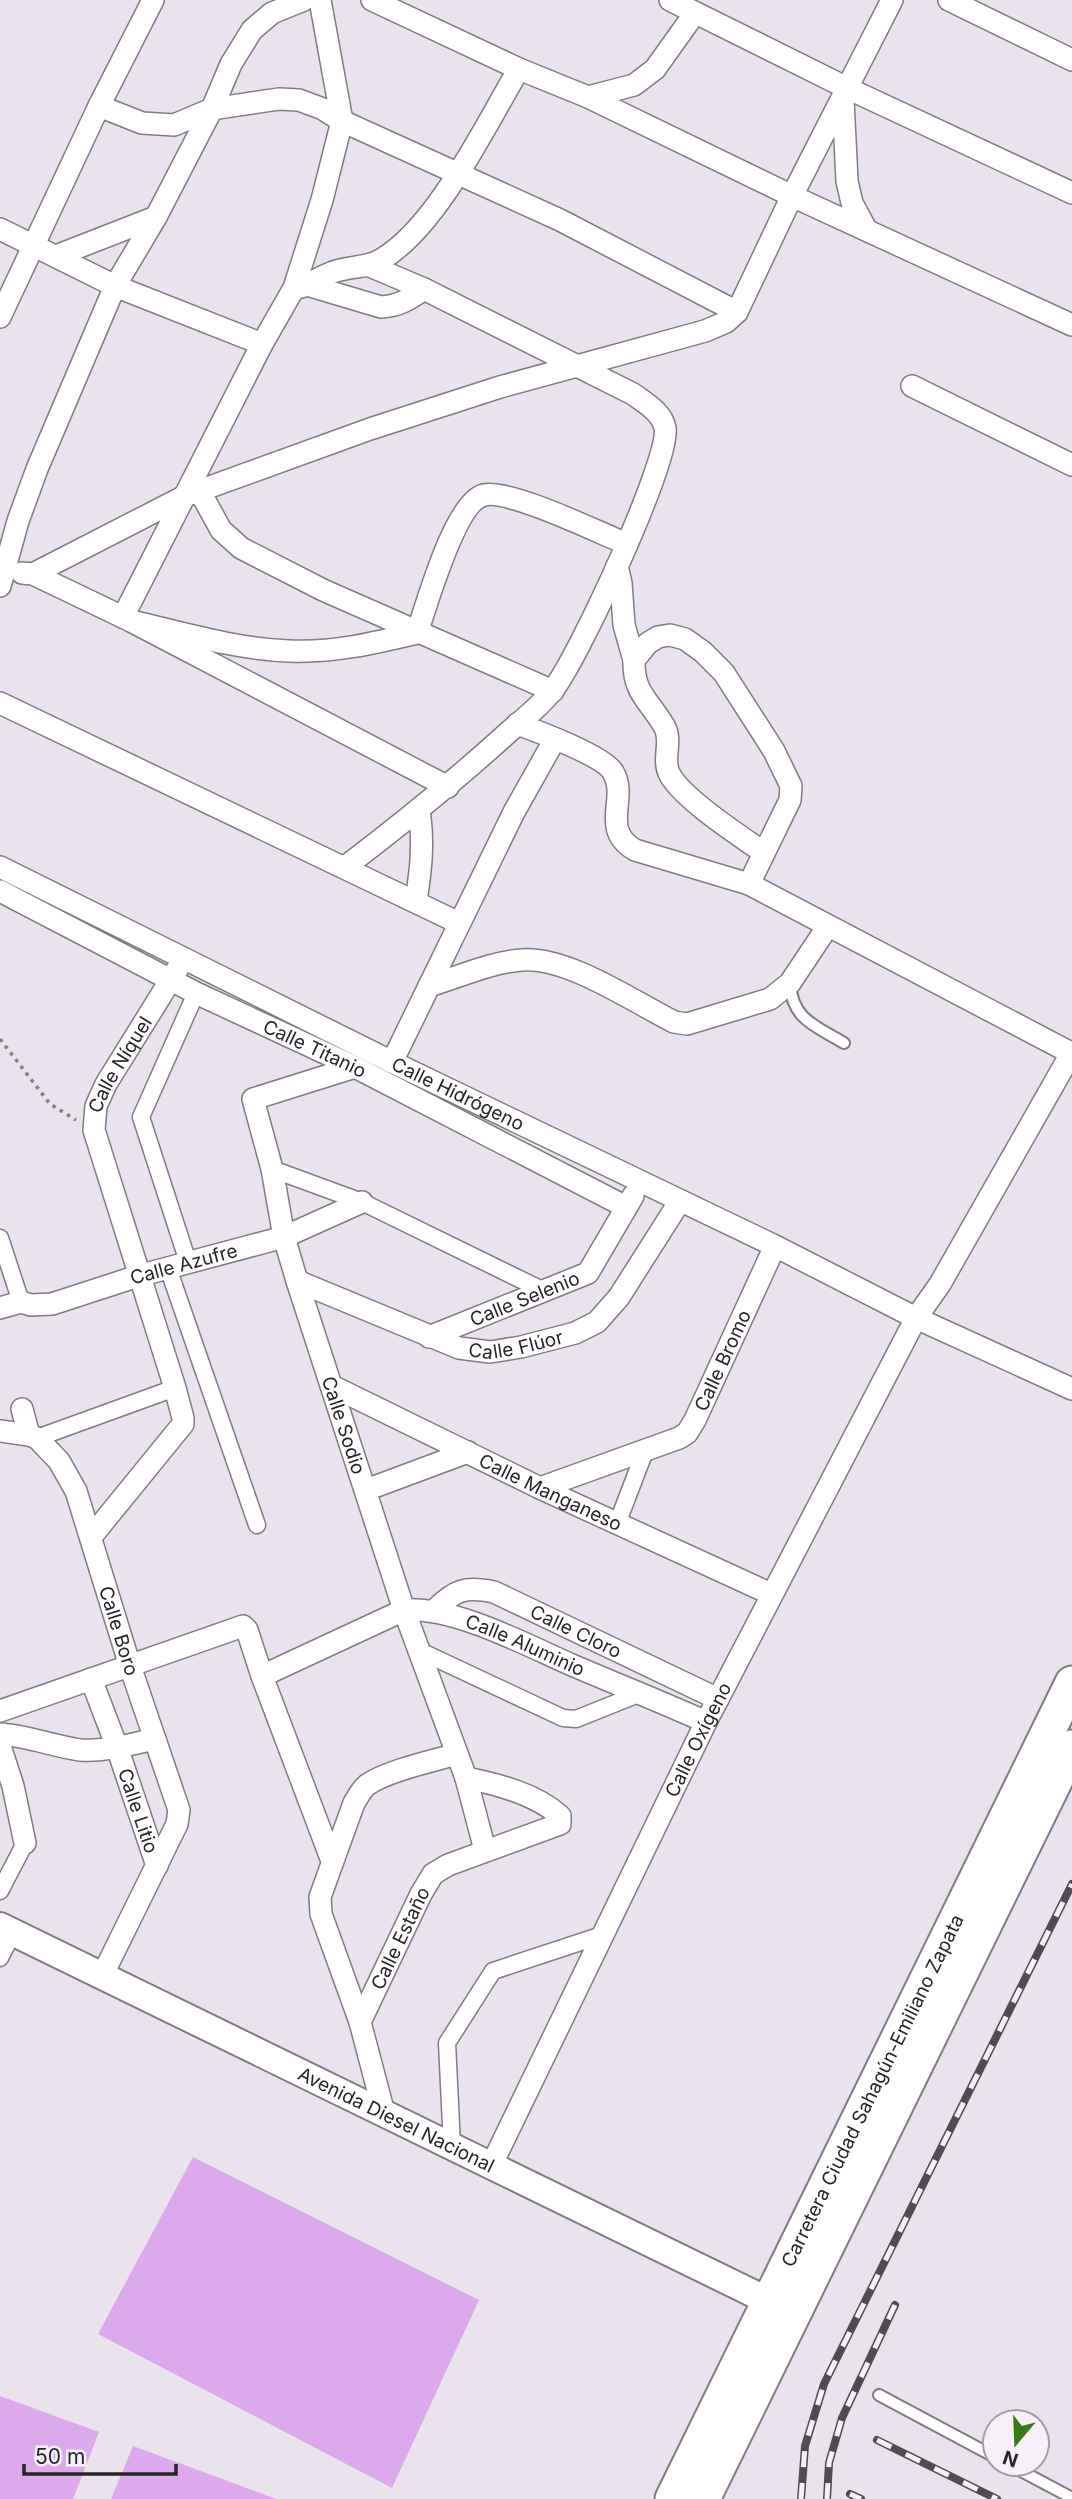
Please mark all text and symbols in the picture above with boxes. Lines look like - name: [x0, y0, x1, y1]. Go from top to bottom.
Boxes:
- street label: Calle Níquel: [83, 1012, 157, 1116]
- street label: Calle Titanio: [259, 1014, 370, 1082]
- street label: Calle Hidrógeno: [388, 1052, 528, 1135]
- street label: Calle Azufre: [127, 1238, 240, 1289]
- street label: Calle Selenio: [466, 1266, 583, 1331]
- street label: Calle Bromo: [689, 1306, 756, 1415]
- street label: Calle Flúor: [467, 1325, 565, 1364]
- street label: Calle Sodio: [317, 1373, 371, 1477]
- street label: Calle Manganeso: [475, 1448, 626, 1536]
- street label: Calle Boro: [95, 1583, 144, 1678]
- street label: Calle Cloro: [527, 1600, 625, 1663]
- street label: Calle Aluminio: [463, 1609, 588, 1681]
- street label: Calle Oxígeno: [660, 1678, 736, 1801]
- street label: Calle Litio: [114, 1765, 163, 1856]
- street label: Calle Estaño: [366, 1882, 434, 1993]
- street label: Carretera Ciudad Sahagún-Emiliano Zapata: [776, 1910, 968, 2270]
- street label: Avenida Diesel Nacional: [294, 2062, 498, 2177]
- north arrow: [981, 2408, 1051, 2478]
- scale bar: [24, 2432, 177, 2476]
- text: 50 m: [35, 2444, 85, 2469]
- text: N: [1000, 2445, 1021, 2472]

